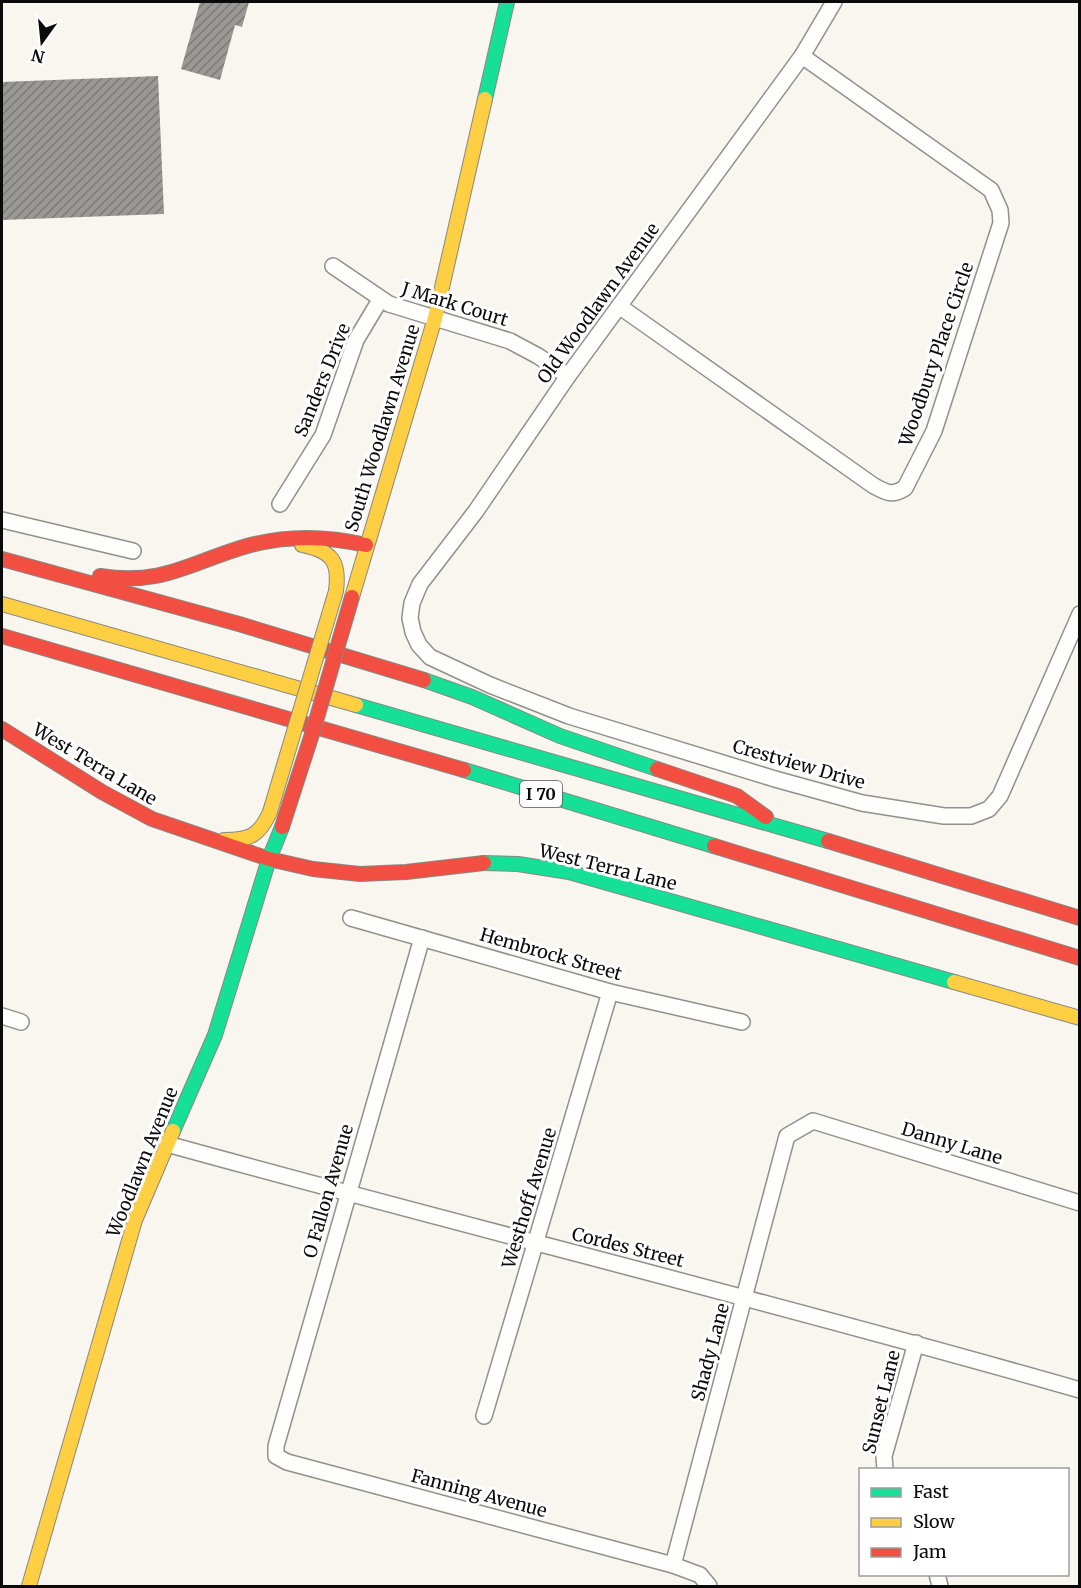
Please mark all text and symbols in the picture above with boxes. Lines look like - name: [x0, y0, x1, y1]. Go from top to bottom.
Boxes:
- north arrow: [12, 12, 72, 72]
- text: N: [29, 45, 47, 68]
- street label: Old Woodlawn Avenue: [532, 218, 664, 388]
- street label: Woodbury Place Circle: [893, 259, 978, 450]
- street label: J Mark Court: [398, 277, 511, 331]
- street label: Sanders Drive: [289, 320, 355, 440]
- street label: South Woodlawn Avenue: [339, 322, 425, 534]
- street label: West Terra Lane: [28, 717, 161, 810]
- street label: Crestview Drive: [730, 734, 868, 794]
- road number: I 70: [520, 781, 562, 807]
- street label: West Terra Lane: [536, 839, 679, 895]
- street label: Hembrock Street: [477, 923, 625, 985]
- street label: Woodlawn Avenue: [101, 1084, 183, 1241]
- street label: Danny Lane: [899, 1117, 1005, 1169]
- street label: O Fallon Avenue: [298, 1121, 358, 1261]
- street label: Westhoff Avenue: [496, 1125, 561, 1272]
- street label: Cordes Street: [570, 1222, 686, 1272]
- street label: Shady Lane: [686, 1301, 734, 1403]
- street label: Sunset Lane: [857, 1348, 905, 1456]
- street label: Fanning Avenue: [409, 1464, 549, 1522]
- legend: [859, 1468, 1069, 1576]
- text: Fast: [913, 1480, 949, 1503]
- text: Slow: [913, 1510, 956, 1533]
- text: Jam: [912, 1540, 947, 1563]

